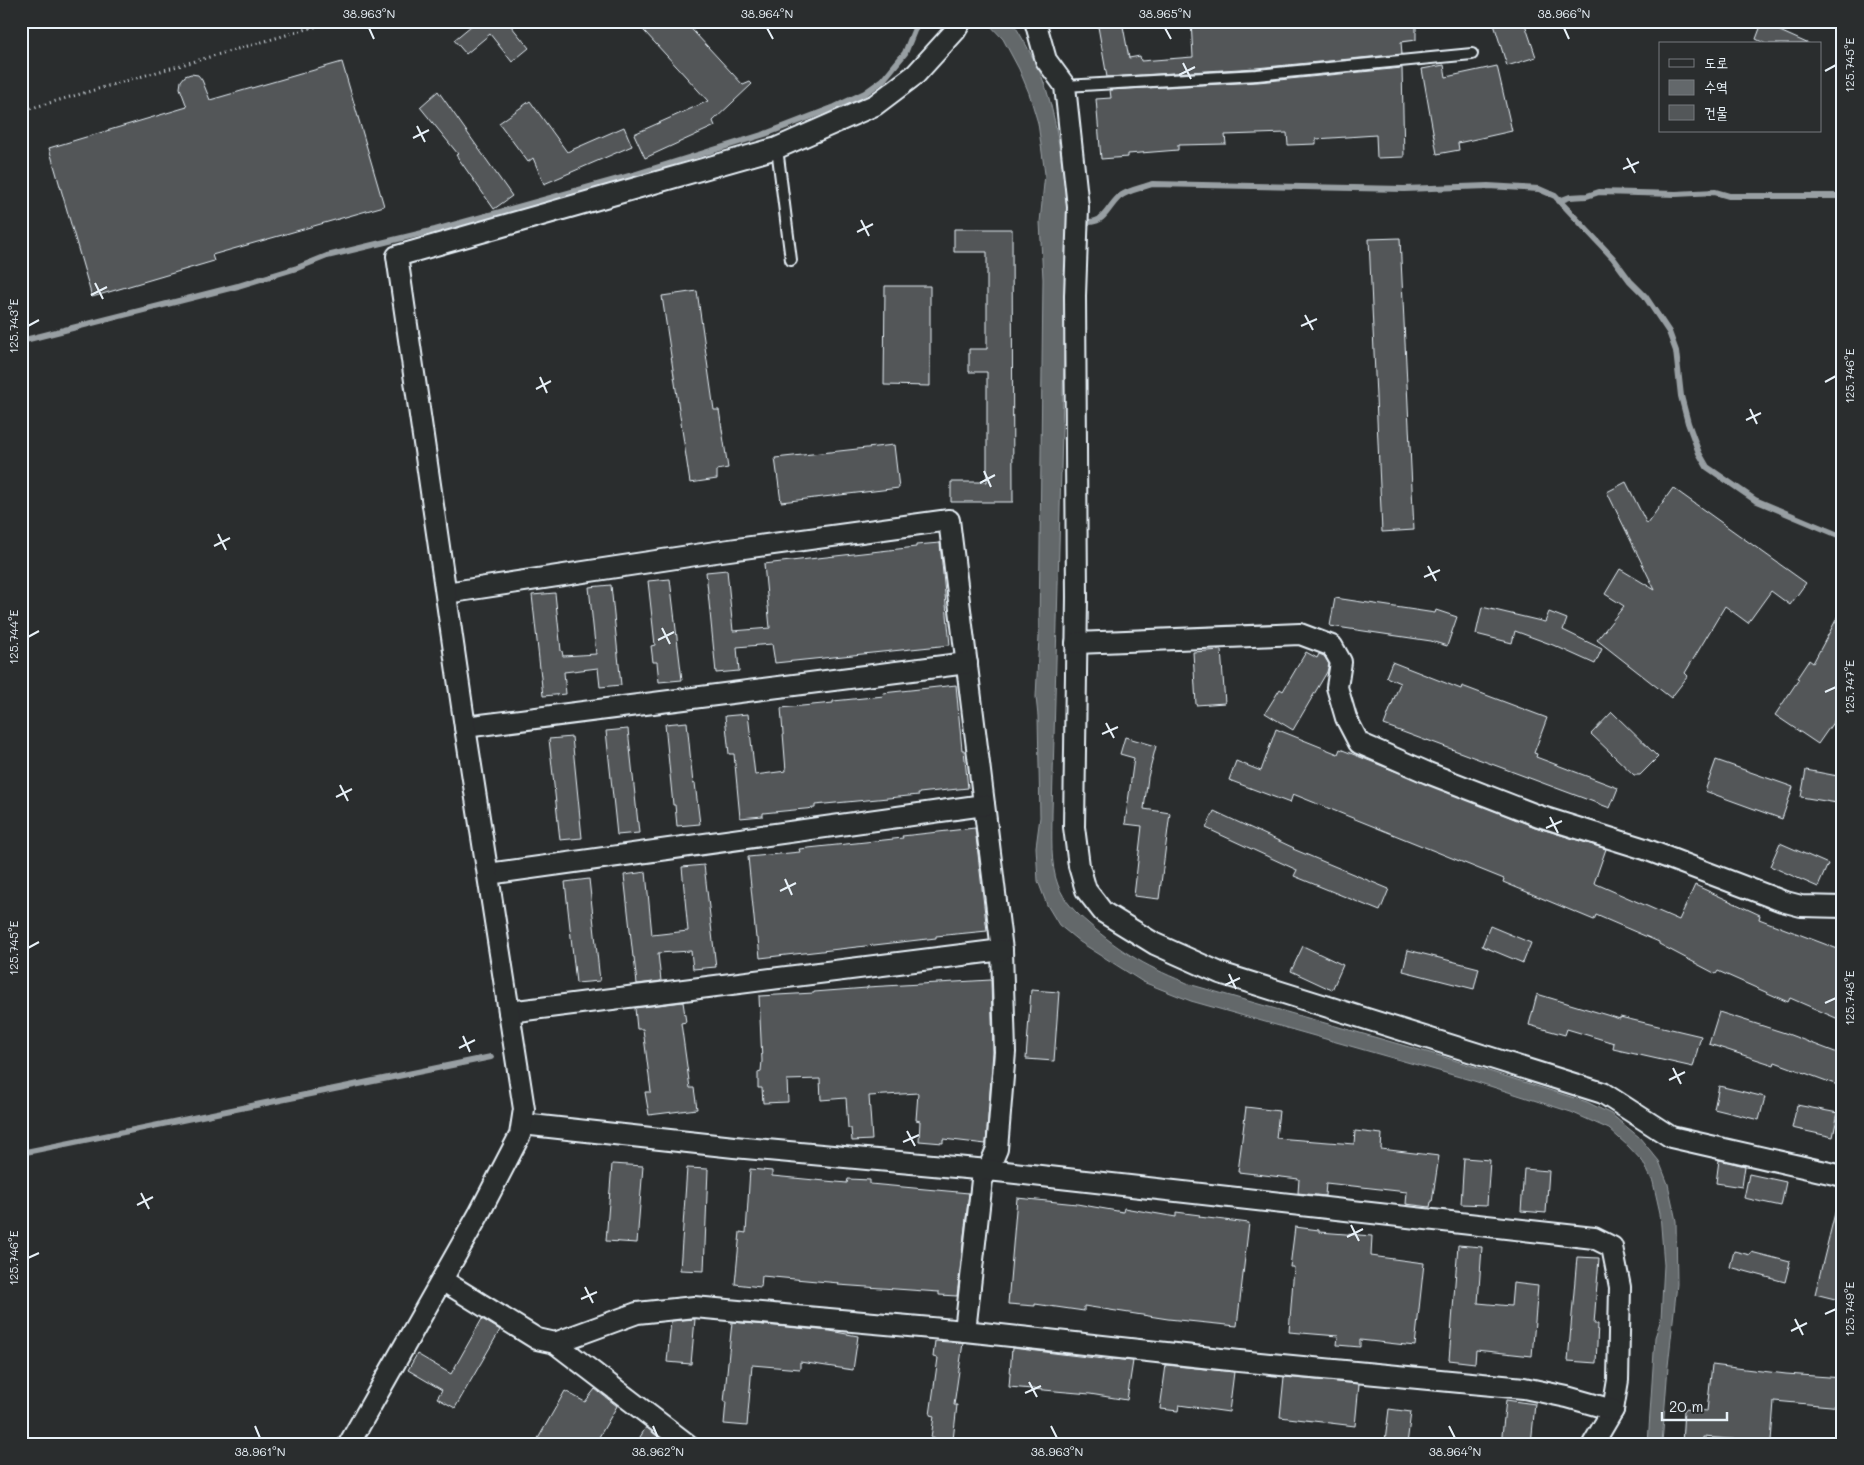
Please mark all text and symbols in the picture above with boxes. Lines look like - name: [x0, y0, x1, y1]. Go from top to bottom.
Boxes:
- text: 38.963°N: [343, 5, 395, 21]
- text: 38.964°N: [741, 5, 793, 21]
- text: 38.965°N: [1139, 5, 1191, 21]
- text: 38.966°N: [1538, 5, 1590, 21]
- text: 125.745°E: [1841, 37, 1857, 92]
- legend: [1659, 42, 1822, 132]
- text: 도로: [1704, 52, 1728, 72]
- text: 수역: [1704, 76, 1728, 96]
- text: 건물: [1704, 102, 1728, 122]
- text: 125.743°E: [5, 298, 21, 353]
- text: 125.746°E: [1841, 348, 1857, 404]
- text: 125.744°E: [5, 609, 21, 664]
- text: 125.747°E: [1841, 660, 1857, 714]
- text: 125.745°E: [5, 920, 21, 975]
- text: 125.748°E: [1841, 970, 1857, 1026]
- text: 125.746°E: [5, 1230, 21, 1286]
- text: 125.749°E: [1841, 1281, 1857, 1336]
- scale bar: [1662, 1390, 1726, 1422]
- text: 20 m: [1669, 1396, 1703, 1416]
- text: 38.961°N: [234, 1443, 286, 1459]
- text: 38.962°N: [632, 1443, 684, 1459]
- text: 38.963°N: [1031, 1443, 1083, 1459]
- text: 38.964°N: [1429, 1443, 1481, 1459]

